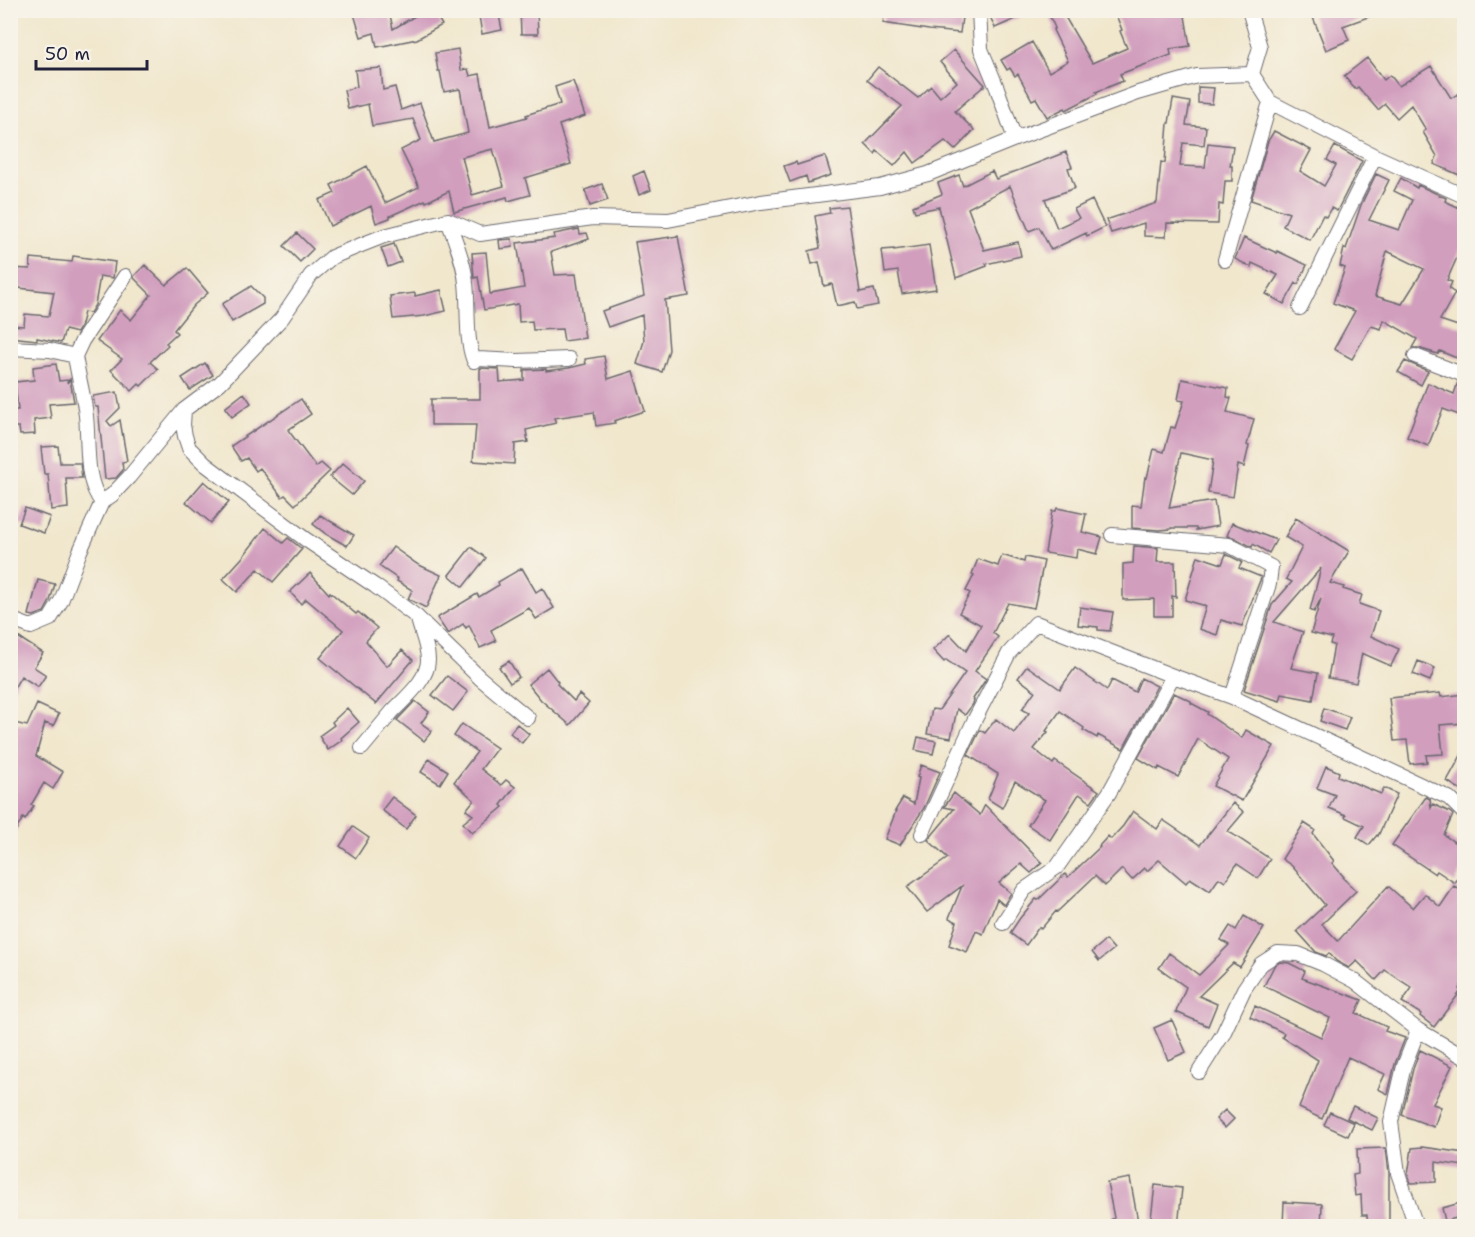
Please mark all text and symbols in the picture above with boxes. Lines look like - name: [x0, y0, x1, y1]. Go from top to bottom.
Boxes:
- scale bar: [36, 33, 147, 71]
- text: 50 m: [45, 42, 90, 66]

